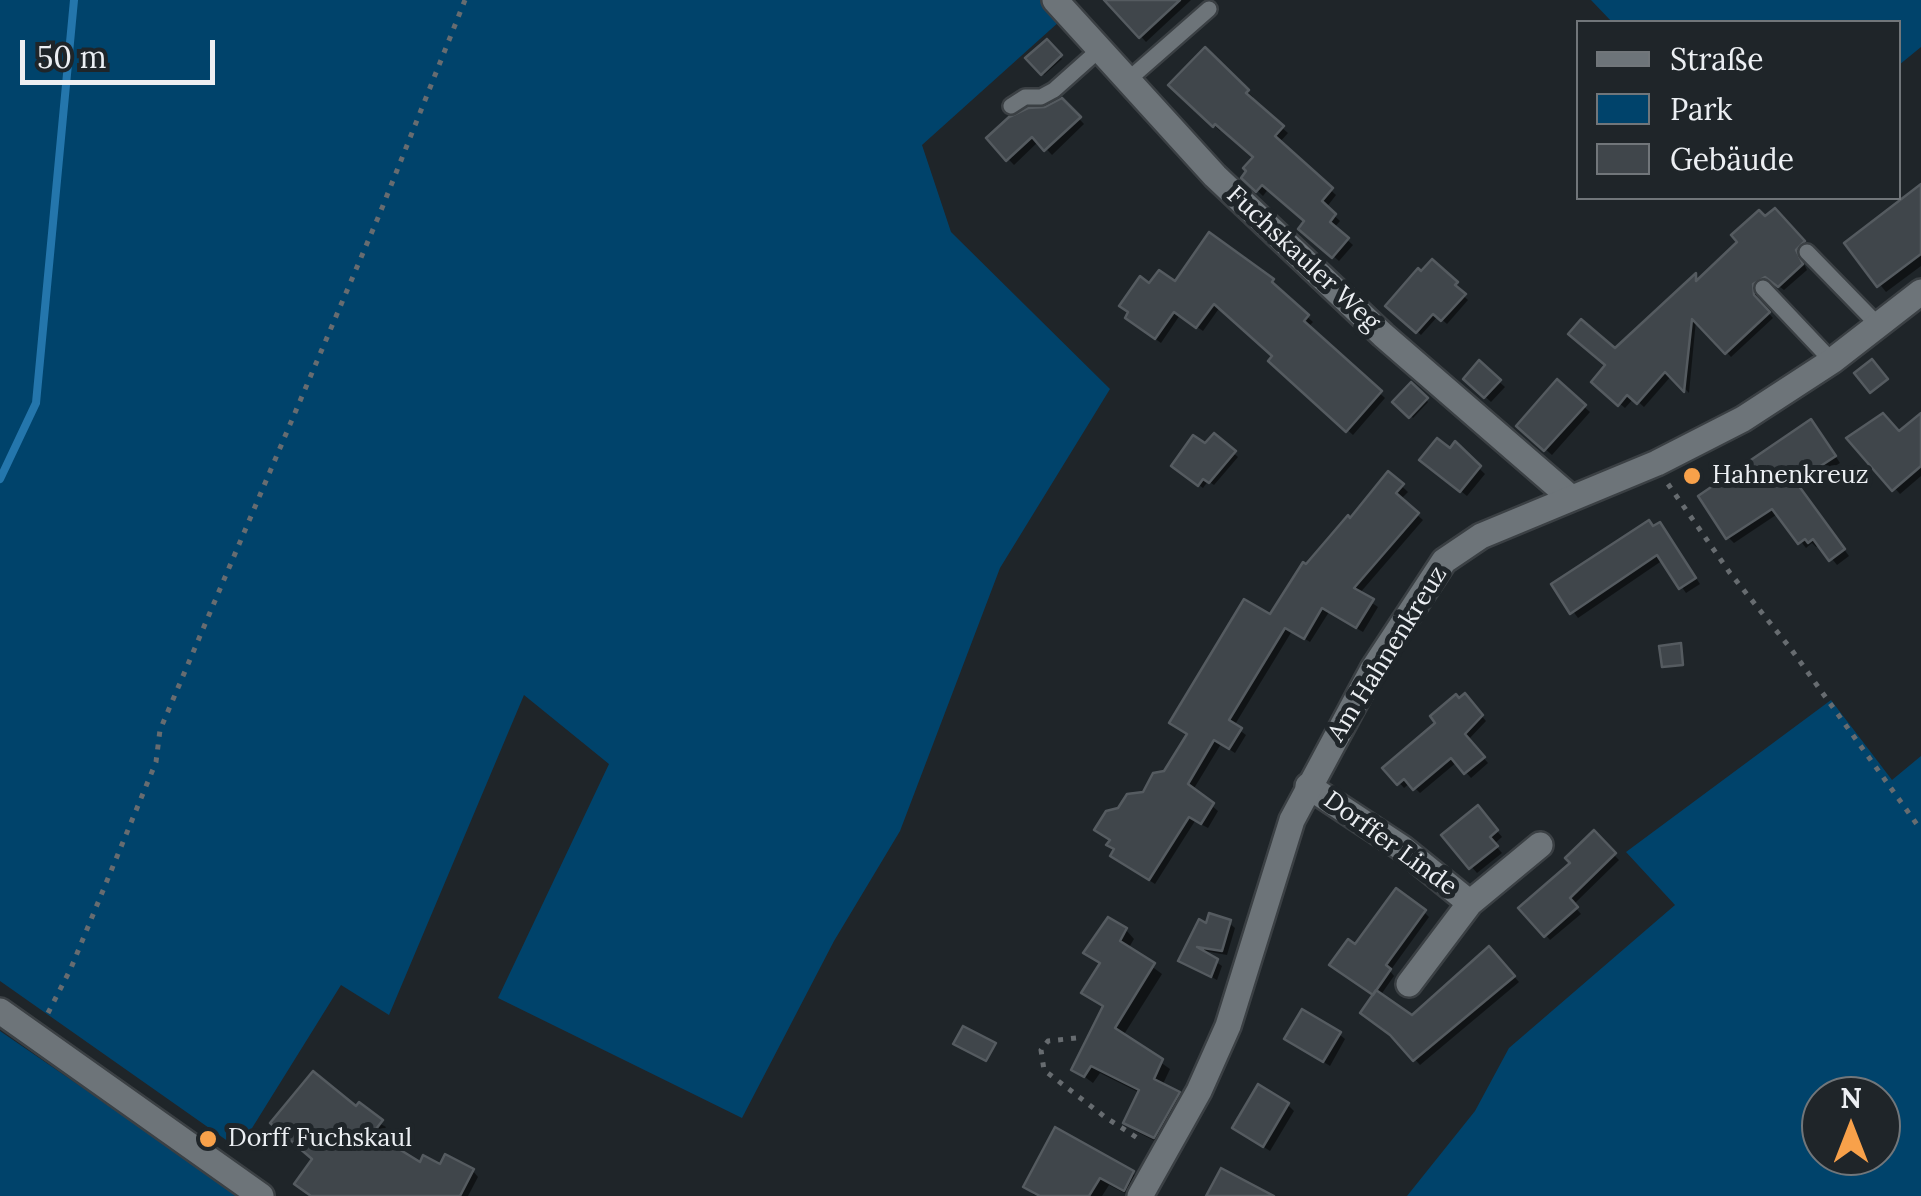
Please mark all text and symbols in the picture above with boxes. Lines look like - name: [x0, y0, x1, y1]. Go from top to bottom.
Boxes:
- scale bar: [25, 20, 220, 82]
- legend: [1576, 20, 1901, 200]
- text: 50 m: [37, 38, 107, 76]
- text: Straße: [1670, 40, 1763, 78]
- text: Park: [1670, 90, 1732, 128]
- text: Gebäude: [1670, 140, 1794, 178]
- street label: Fuchskauler Weg: [1220, 180, 1386, 338]
- place label: Hahnenkreuz: [1712, 461, 1868, 491]
- marker: Hahnenkreuz: [1681, 465, 1703, 487]
- street label: Am Hahnenkreuz: [1322, 561, 1454, 747]
- street label: Dorffer Linde: [1318, 786, 1462, 902]
- north arrow: [1801, 1076, 1901, 1176]
- text: N: [1840, 1080, 1862, 1116]
- place label: Dorff Fuchskaul: [228, 1124, 412, 1154]
- marker: Dorff Fuchskaul: [197, 1128, 219, 1150]

